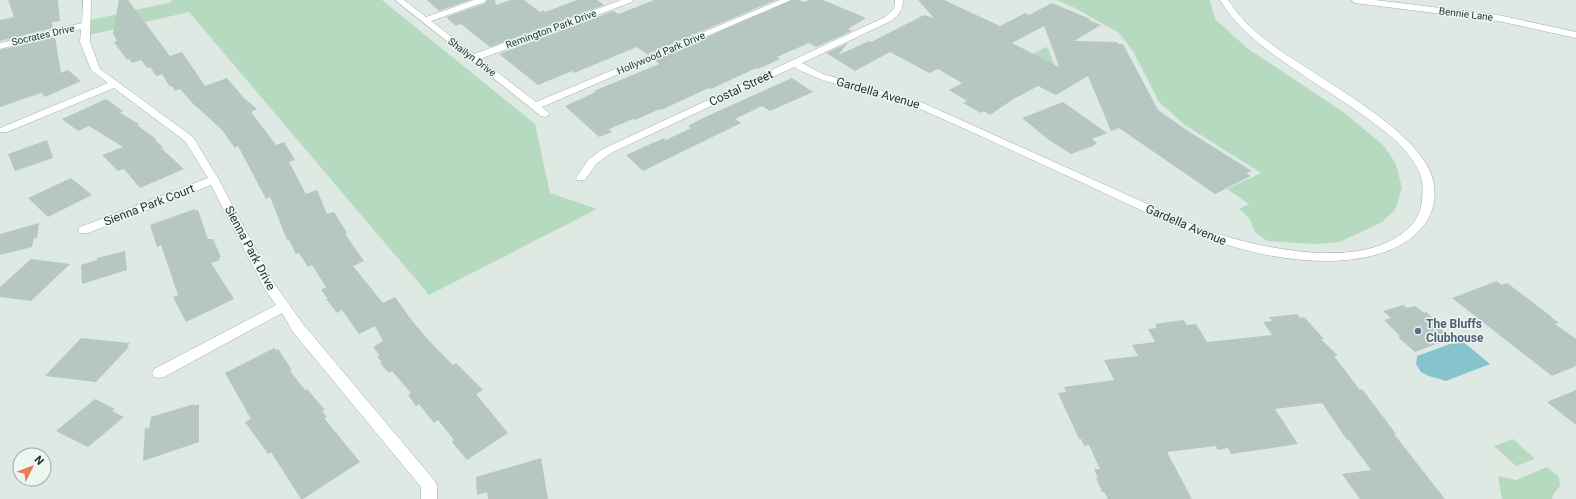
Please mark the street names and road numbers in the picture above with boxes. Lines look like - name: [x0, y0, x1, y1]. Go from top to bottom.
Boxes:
- street label: Bennie Lane: [1438, 5, 1494, 23]
- street label: Remington Park Drive: [504, 7, 598, 51]
- street label: Socrates Drive: [10, 22, 76, 48]
- street label: Hollywood Park Drive: [615, 29, 707, 77]
- street label: Shailyn Drive: [446, 35, 498, 79]
- street label: Costal Street: [707, 67, 775, 109]
- street label: Gardella Avenue: [835, 74, 921, 112]
- street label: Sienna Park Court: [102, 181, 196, 229]
- street label: Gardella Avenue: [1144, 202, 1228, 248]
- street label: Sienna Park Drive: [222, 204, 278, 292]

